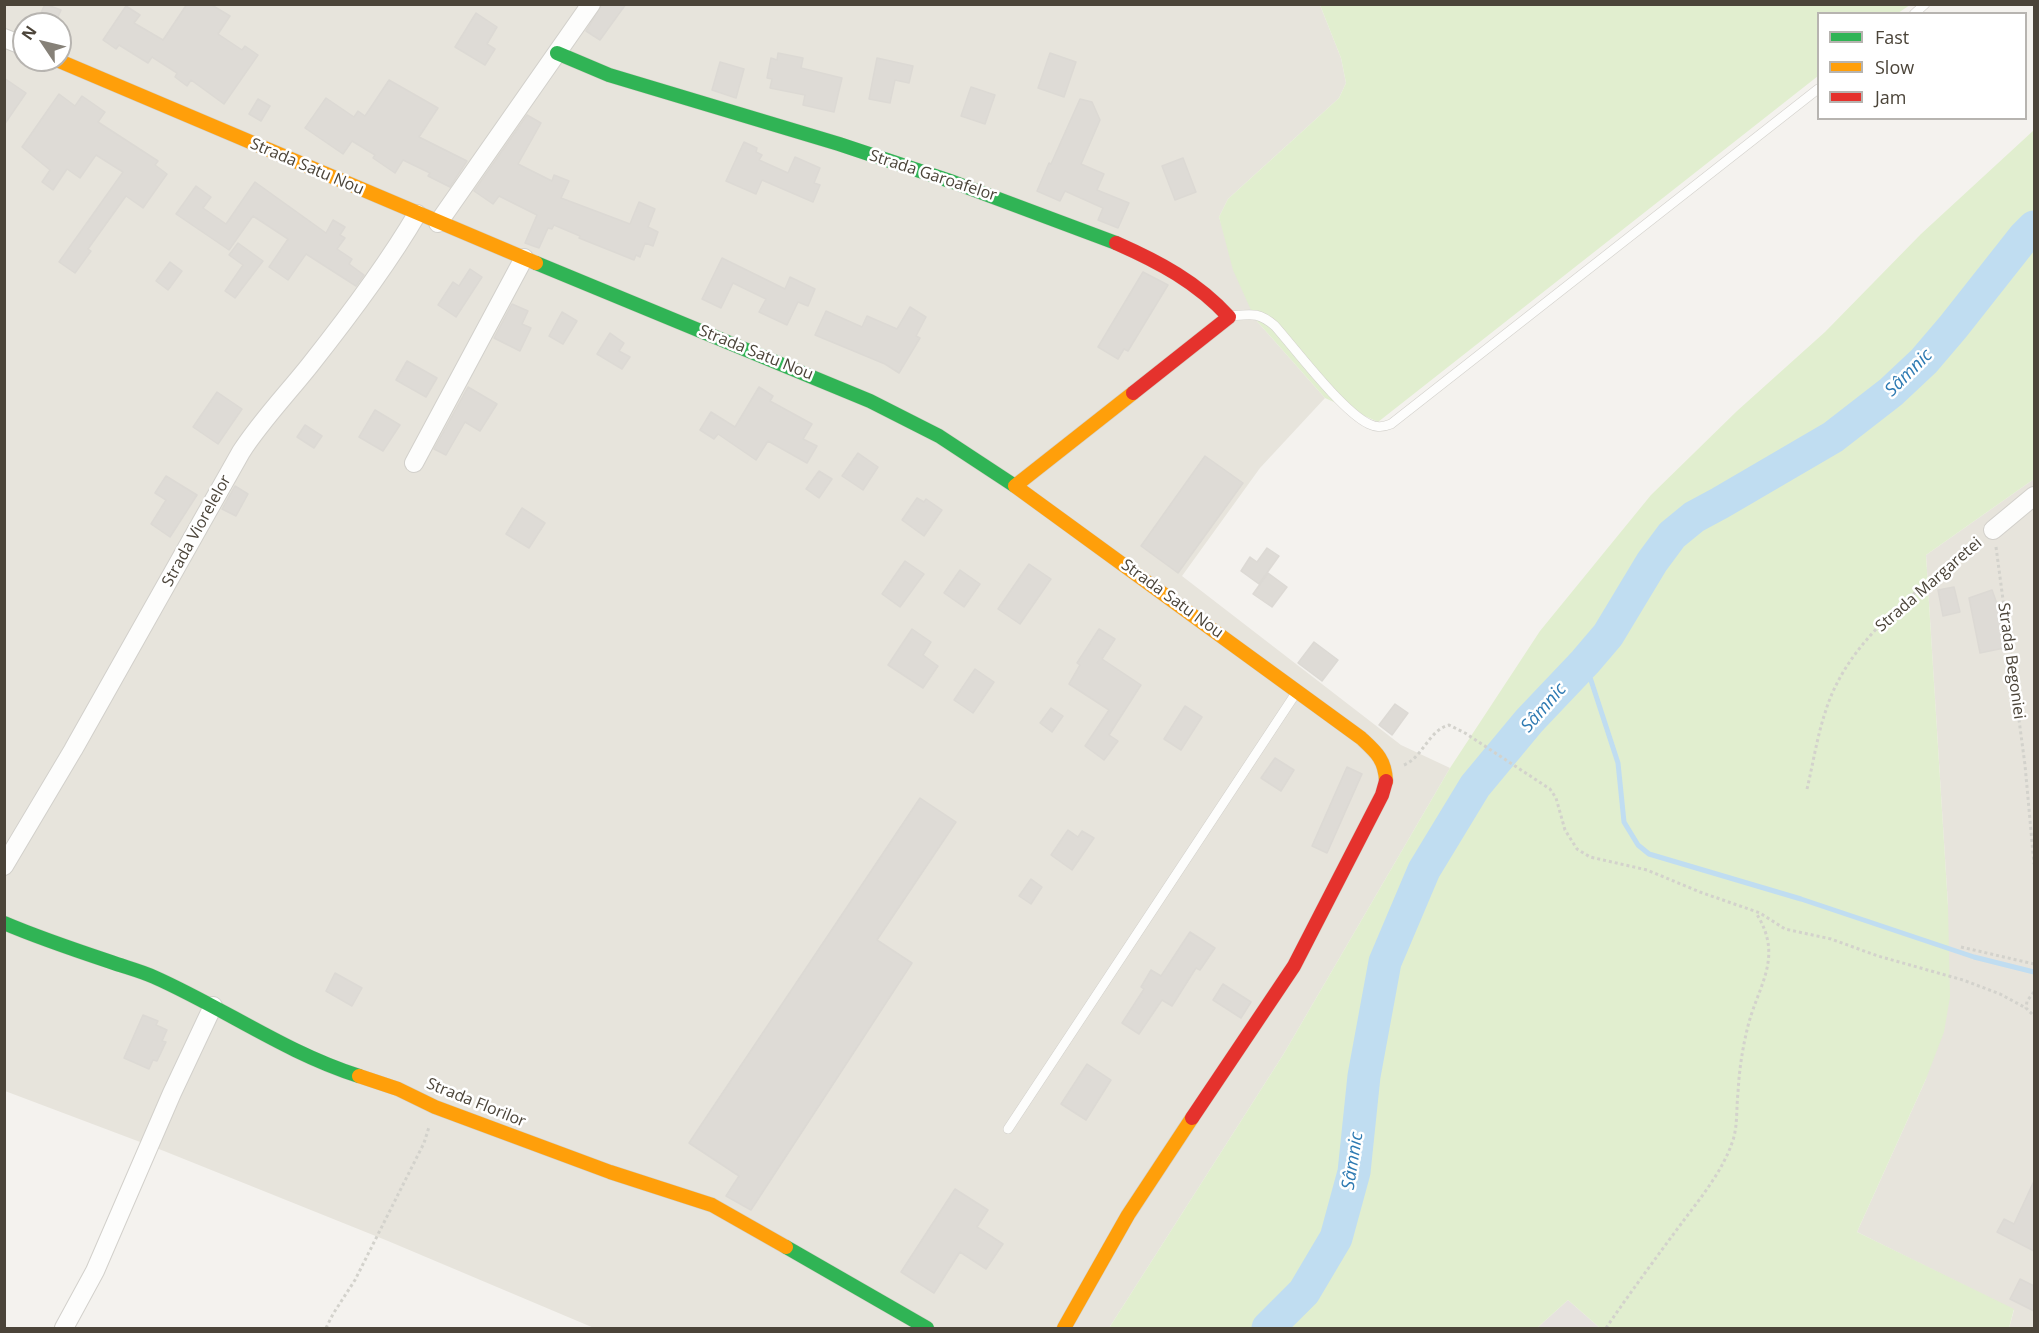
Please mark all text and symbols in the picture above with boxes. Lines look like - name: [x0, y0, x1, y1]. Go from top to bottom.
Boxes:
- north arrow: [12, 12, 72, 72]
- legend: [1817, 12, 2027, 120]
- text: N: [16, 21, 42, 44]
- text: Fast: [1875, 25, 1909, 49]
- text: Slow: [1875, 55, 1914, 79]
- text: Jam: [1875, 85, 1907, 109]
- street label: Strada Satu Nou: [247, 134, 367, 200]
- street label: Strada Garoafelor: [867, 146, 999, 206]
- street label: Strada Satu Nou: [696, 321, 816, 385]
- water label: Sâmnic: [1881, 345, 1937, 401]
- street label: Strada Viorelelor: [158, 472, 236, 590]
- street label: Strada Margaretei: [1872, 534, 1986, 636]
- street label: Strada Satu Nou: [1117, 556, 1227, 642]
- street label: Strada Begoniei: [1993, 602, 2029, 720]
- water label: Sâmnic: [1517, 679, 1571, 737]
- street label: Strada Florilor: [424, 1074, 528, 1132]
- water label: Sâmnic: [1338, 1131, 1368, 1191]

